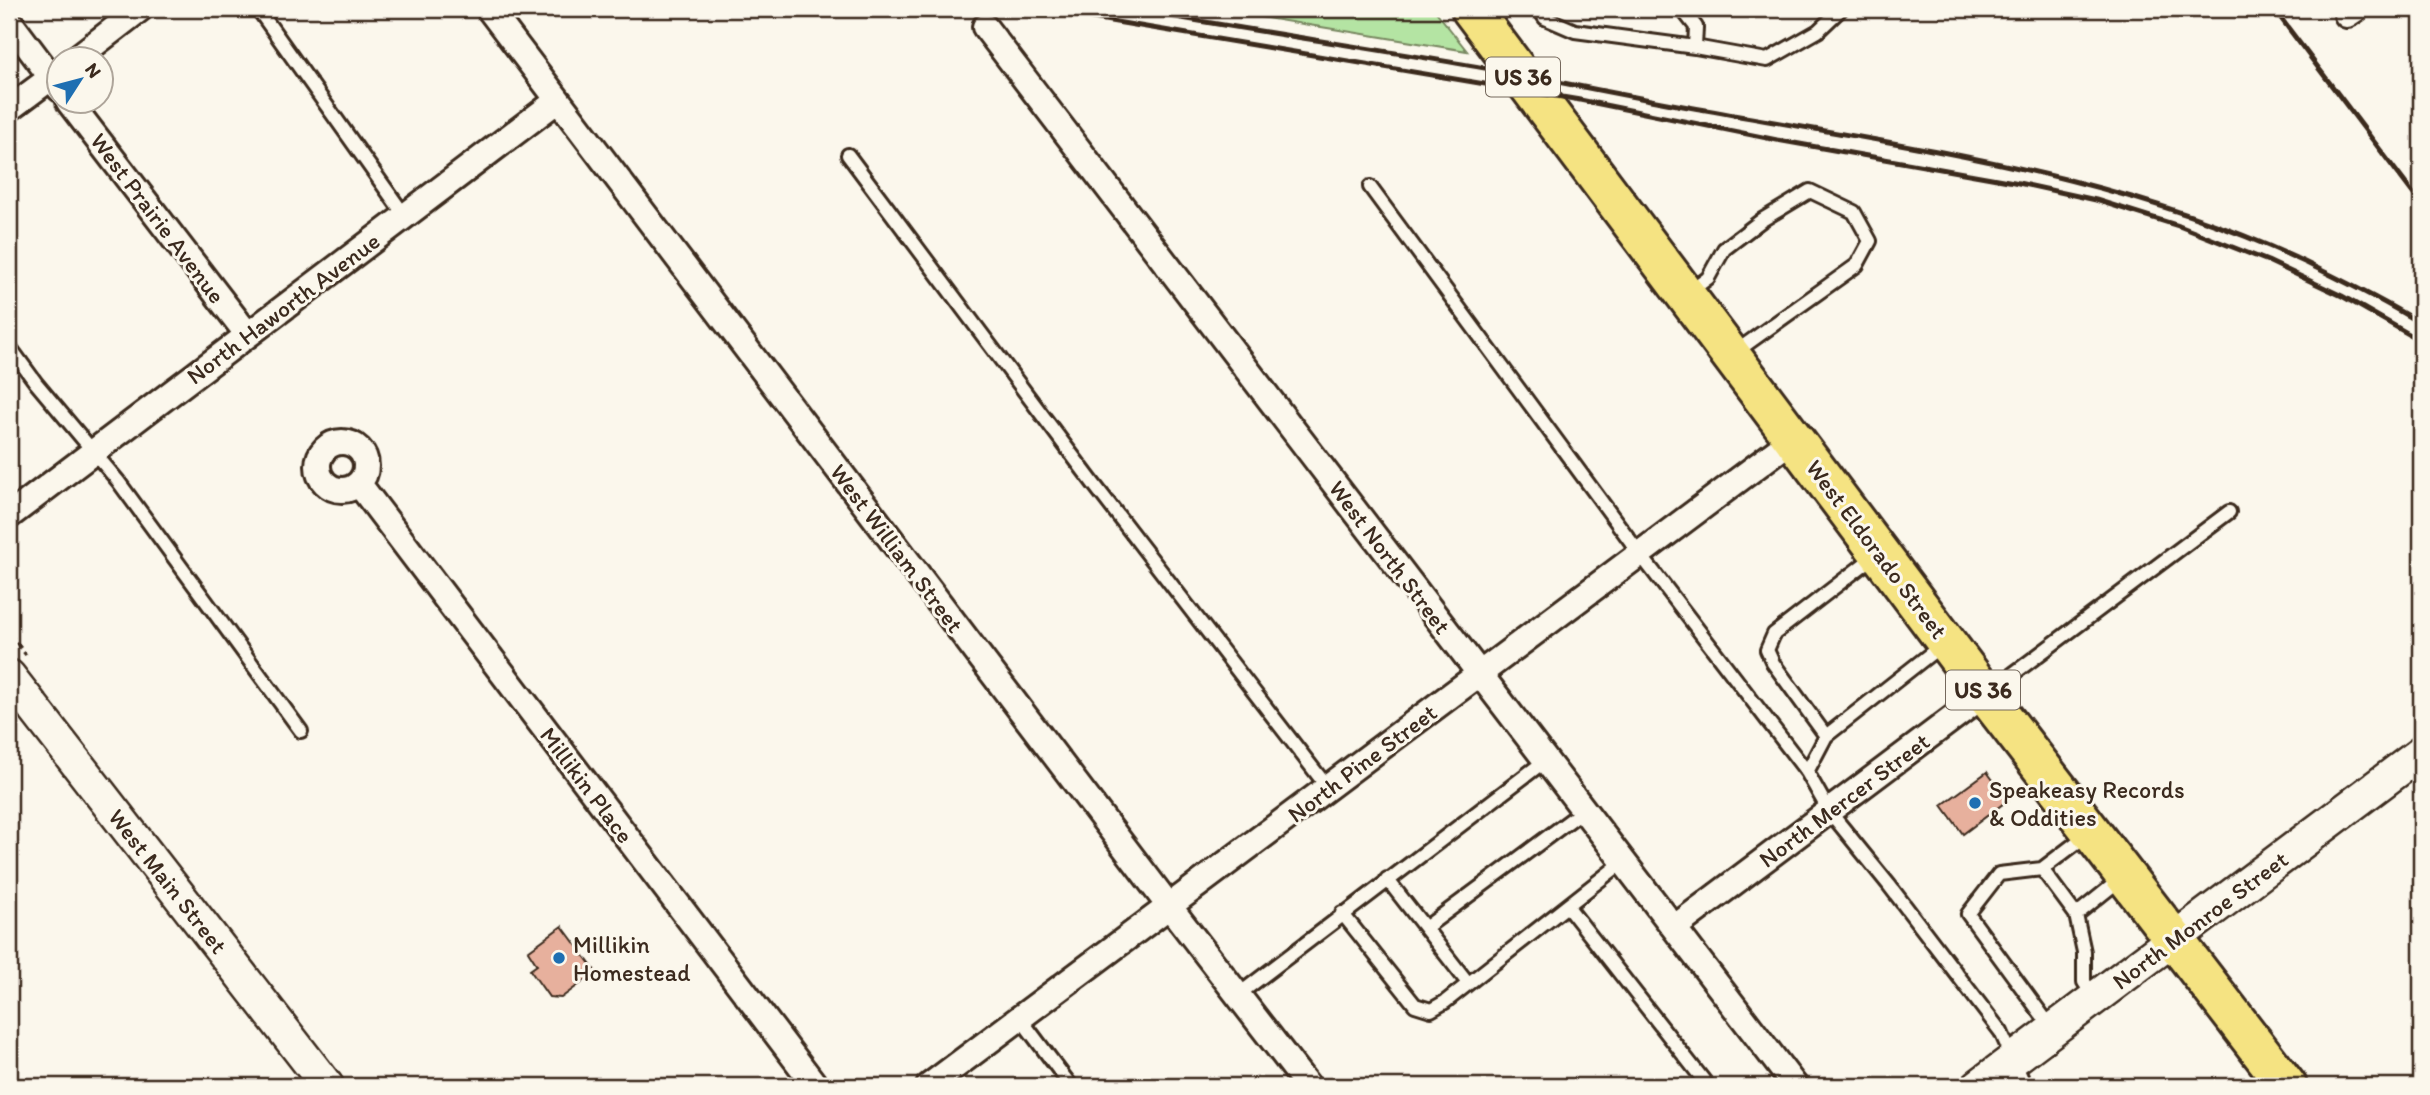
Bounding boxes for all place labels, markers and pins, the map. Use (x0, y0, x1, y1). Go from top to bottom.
place label: Speakeasy Records & Oddities (1989, 775, 2185, 832)
marker: Speakeasy Records & Oddities (1967, 795, 1983, 811)
place label: Millikin Homestead (573, 930, 691, 987)
marker: Millikin Homestead (551, 950, 567, 966)

